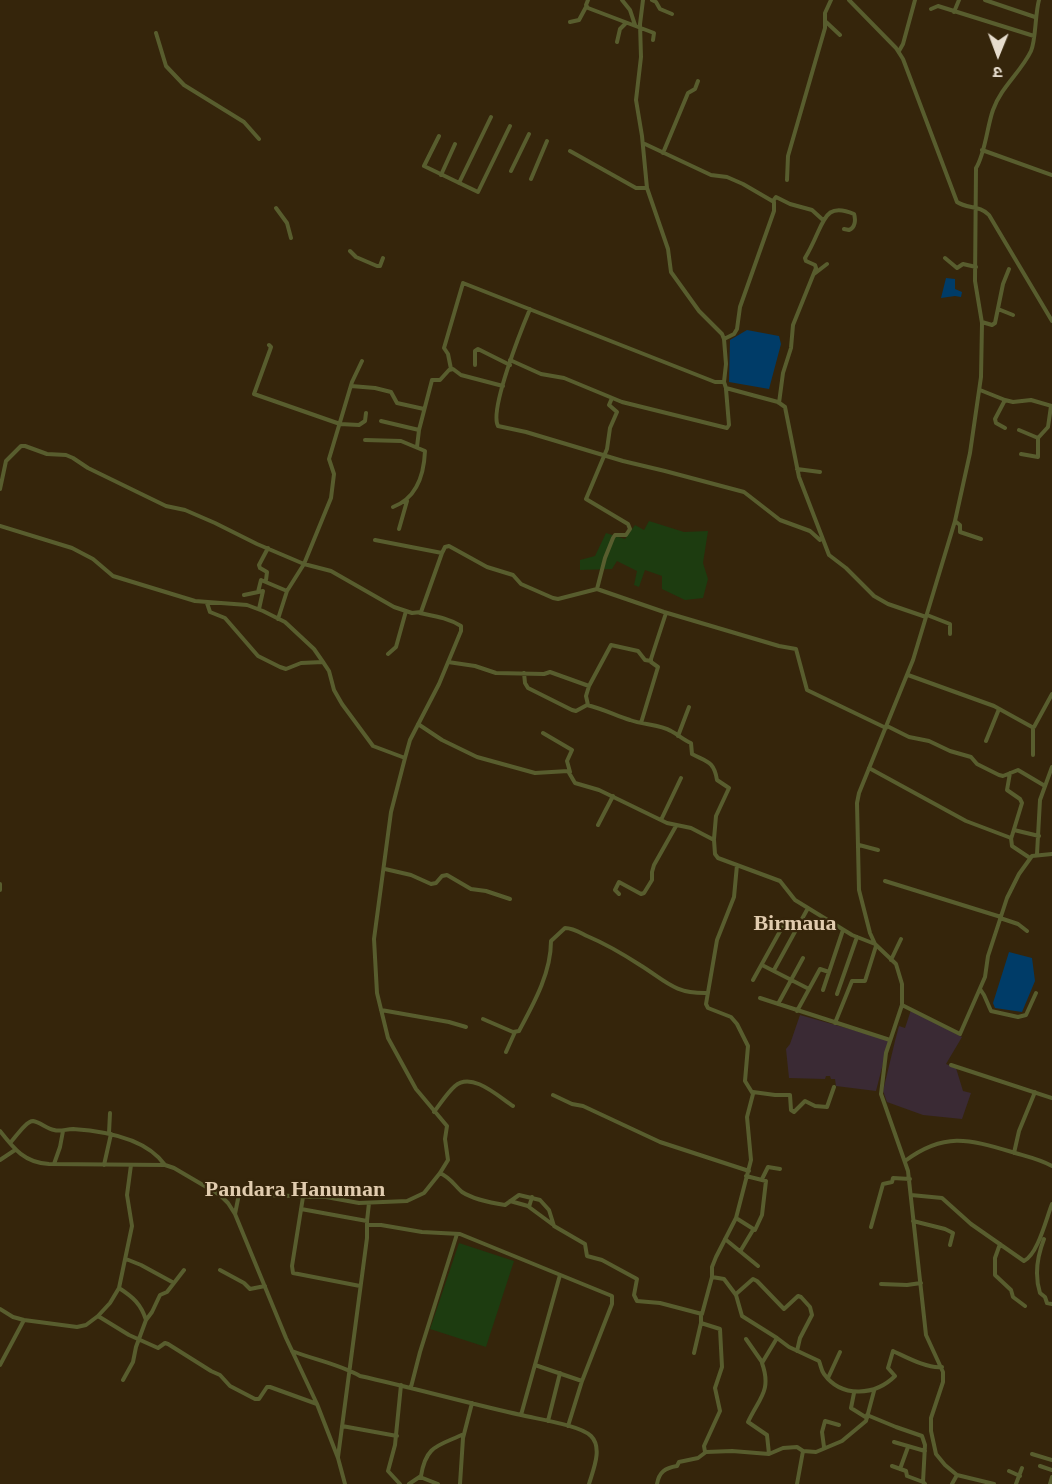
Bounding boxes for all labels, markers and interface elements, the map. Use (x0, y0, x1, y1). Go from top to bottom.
north arrow (968, 24, 1028, 84)
text: उ (993, 64, 1003, 81)
district label: Birmaua (753, 911, 837, 937)
district label: Pandara Hanuman (205, 1177, 385, 1203)

